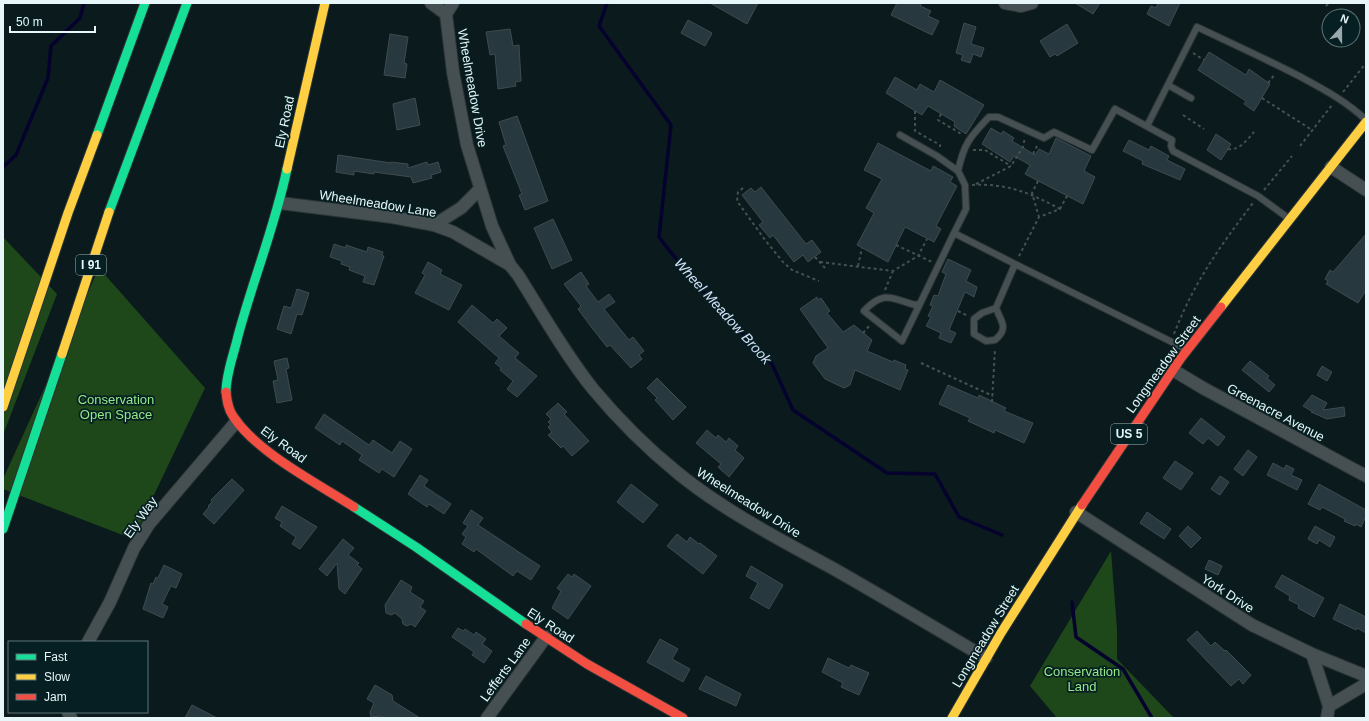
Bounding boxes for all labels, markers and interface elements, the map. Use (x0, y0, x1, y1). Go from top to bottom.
scale bar (10, 8, 95, 34)
north arrow (1321, 8, 1361, 48)
text: N (1339, 12, 1350, 26)
text: 50 m (16, 15, 43, 29)
street label: Wheelmeadow Drive (455, 28, 490, 148)
street label: Ely Road (272, 95, 297, 149)
street label: Wheelmeadow Lane (318, 187, 438, 220)
road number: I 91 (76, 255, 106, 275)
water label: Wheel Meadow Brook (671, 255, 775, 368)
street label: Longmeadow Street (1123, 313, 1204, 416)
street label: Greenacre Avenue (1224, 380, 1327, 444)
park label: Conservation Open Space (78, 392, 154, 422)
street label: Ely Road (258, 423, 309, 466)
road number: US 5 (1111, 424, 1147, 444)
street label: Wheelmeadow Drive (694, 464, 804, 541)
street label: Ely Way (120, 493, 161, 541)
street label: York Drive (1199, 571, 1257, 616)
street label: Longmeadow Street (949, 582, 1022, 690)
street label: Ely Road (525, 605, 577, 646)
street label: Lefferts Lane (477, 634, 534, 704)
legend (8, 641, 148, 713)
text: Fast (44, 650, 68, 664)
park label: Conservation Land (1044, 664, 1120, 694)
text: Slow (44, 670, 70, 684)
text: Jam (44, 690, 67, 704)

